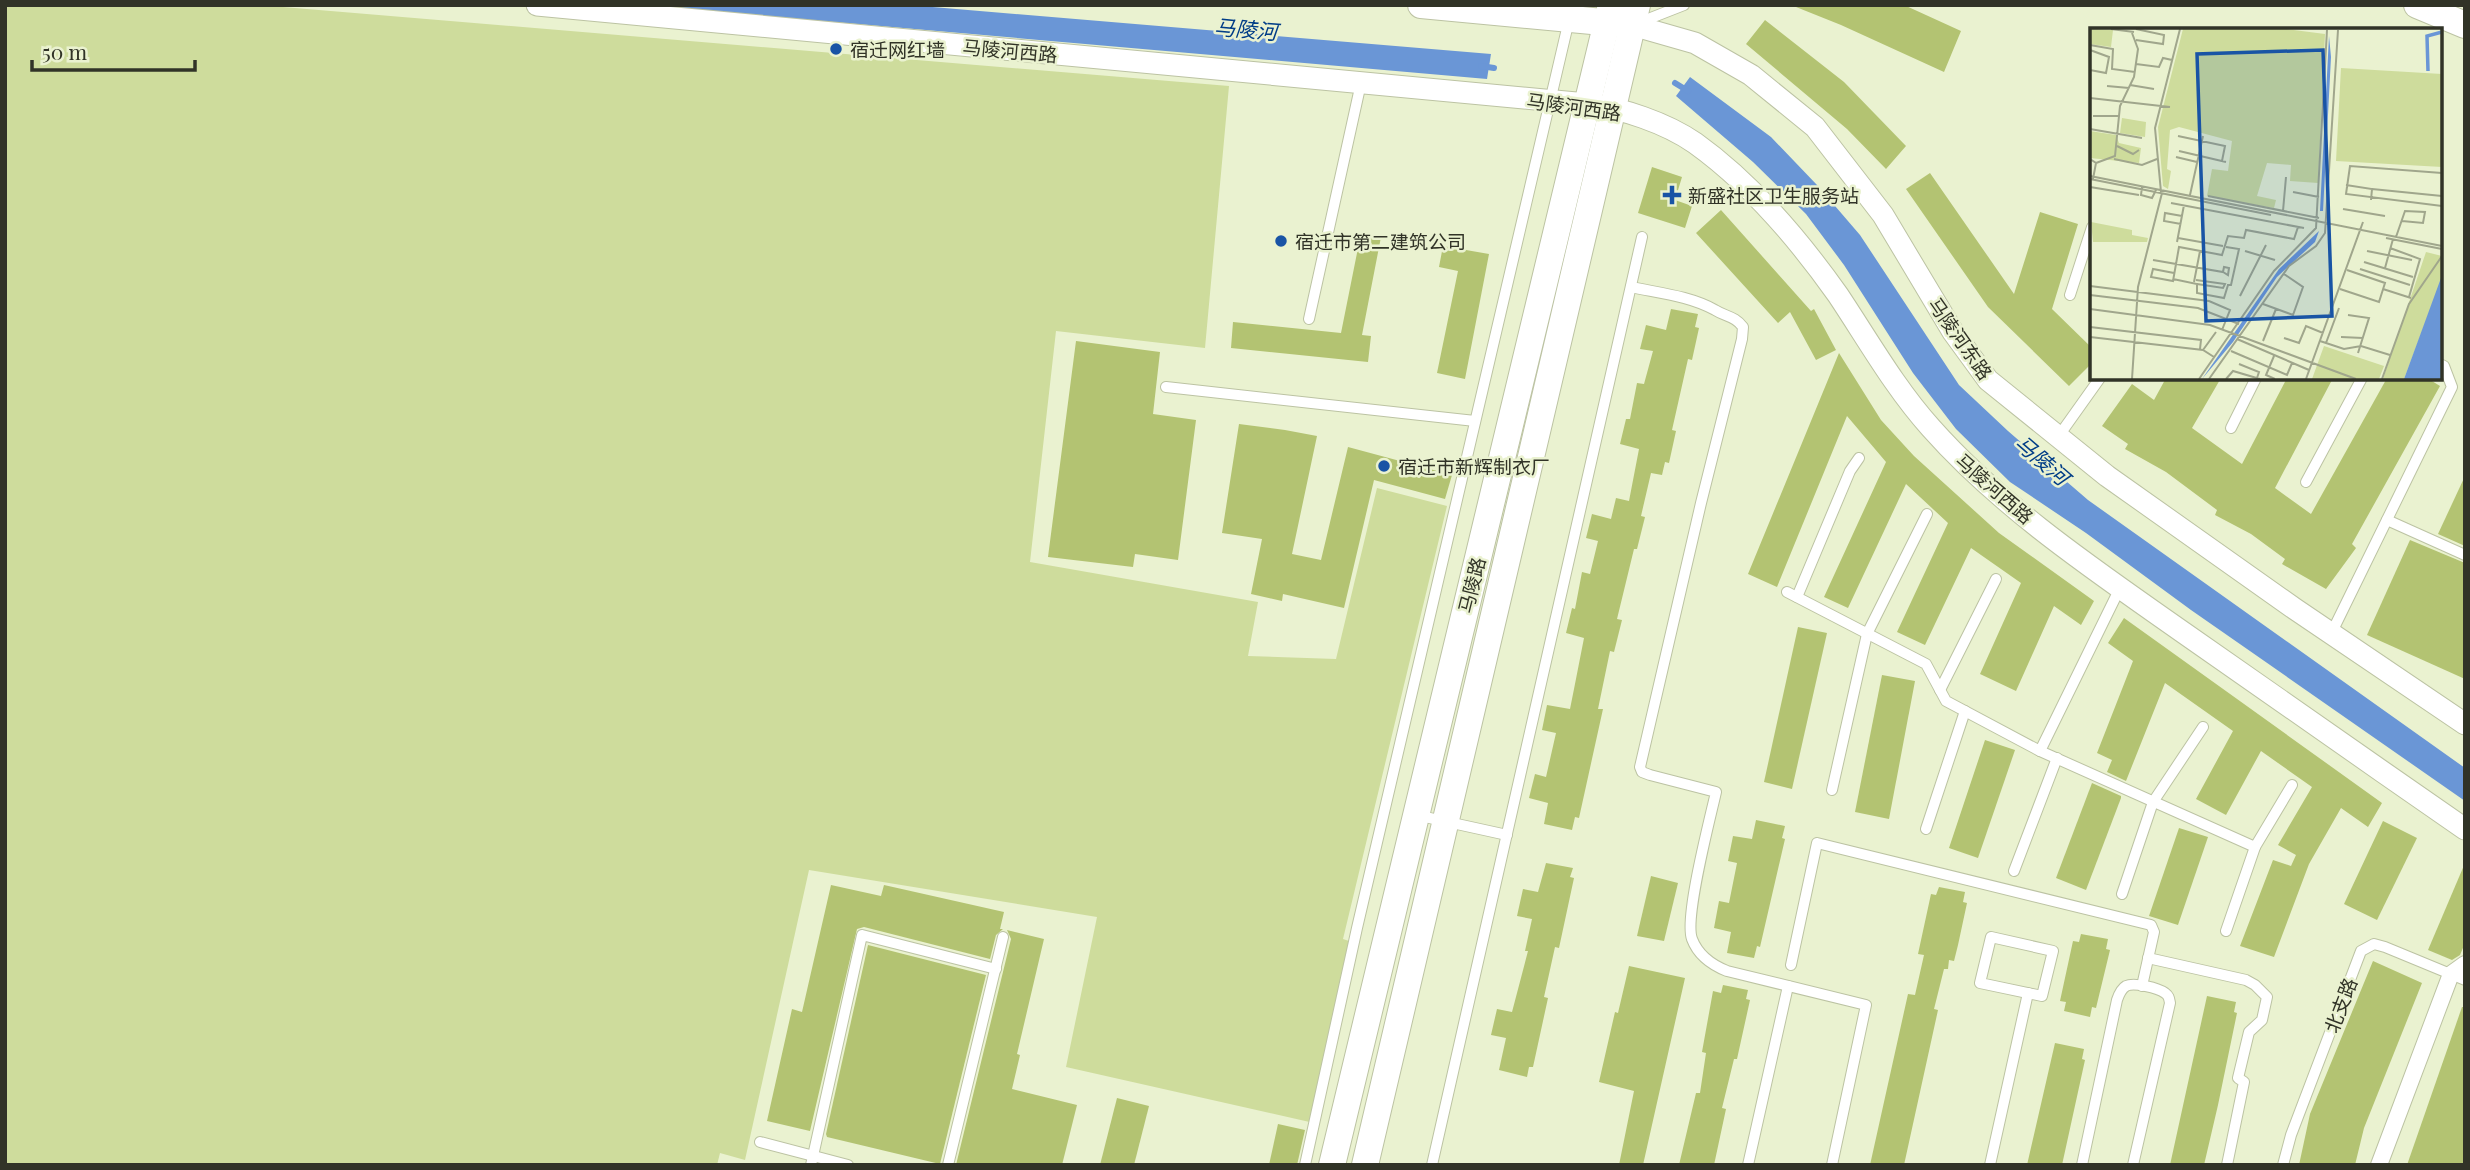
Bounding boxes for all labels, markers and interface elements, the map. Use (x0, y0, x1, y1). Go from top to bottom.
water label: 马陵河 (1213, 11, 1283, 45)
scale bar (32, 28, 194, 72)
inset map (2090, 28, 2442, 380)
street label: 马陵河西路 (962, 33, 1058, 67)
place label: 宿迁网红墙 (850, 36, 945, 62)
text: 50 m (42, 37, 88, 65)
marker: 宿迁网红墙 (828, 41, 844, 57)
street label: 马陵河西路 (1525, 87, 1623, 125)
place label: 新盛社区卫生服务站 (1688, 182, 1859, 208)
marker: 新盛社区卫生服务站 (1662, 185, 1682, 205)
place label: 宿迁市第二建筑公司 (1295, 228, 1466, 254)
marker: 宿迁市第二建筑公司 (1273, 233, 1289, 249)
street label: 马陵河东路 (1923, 292, 1999, 384)
water label: 马陵河 (2010, 428, 2079, 493)
street label: 马陵河西路 (1951, 447, 2039, 529)
place label: 宿迁市新辉制衣厂 (1398, 453, 1550, 479)
marker: 宿迁市新辉制衣厂 (1376, 458, 1392, 474)
street label: 马陵路 (1451, 554, 1491, 616)
street label: 北支路 (2318, 974, 2362, 1036)

